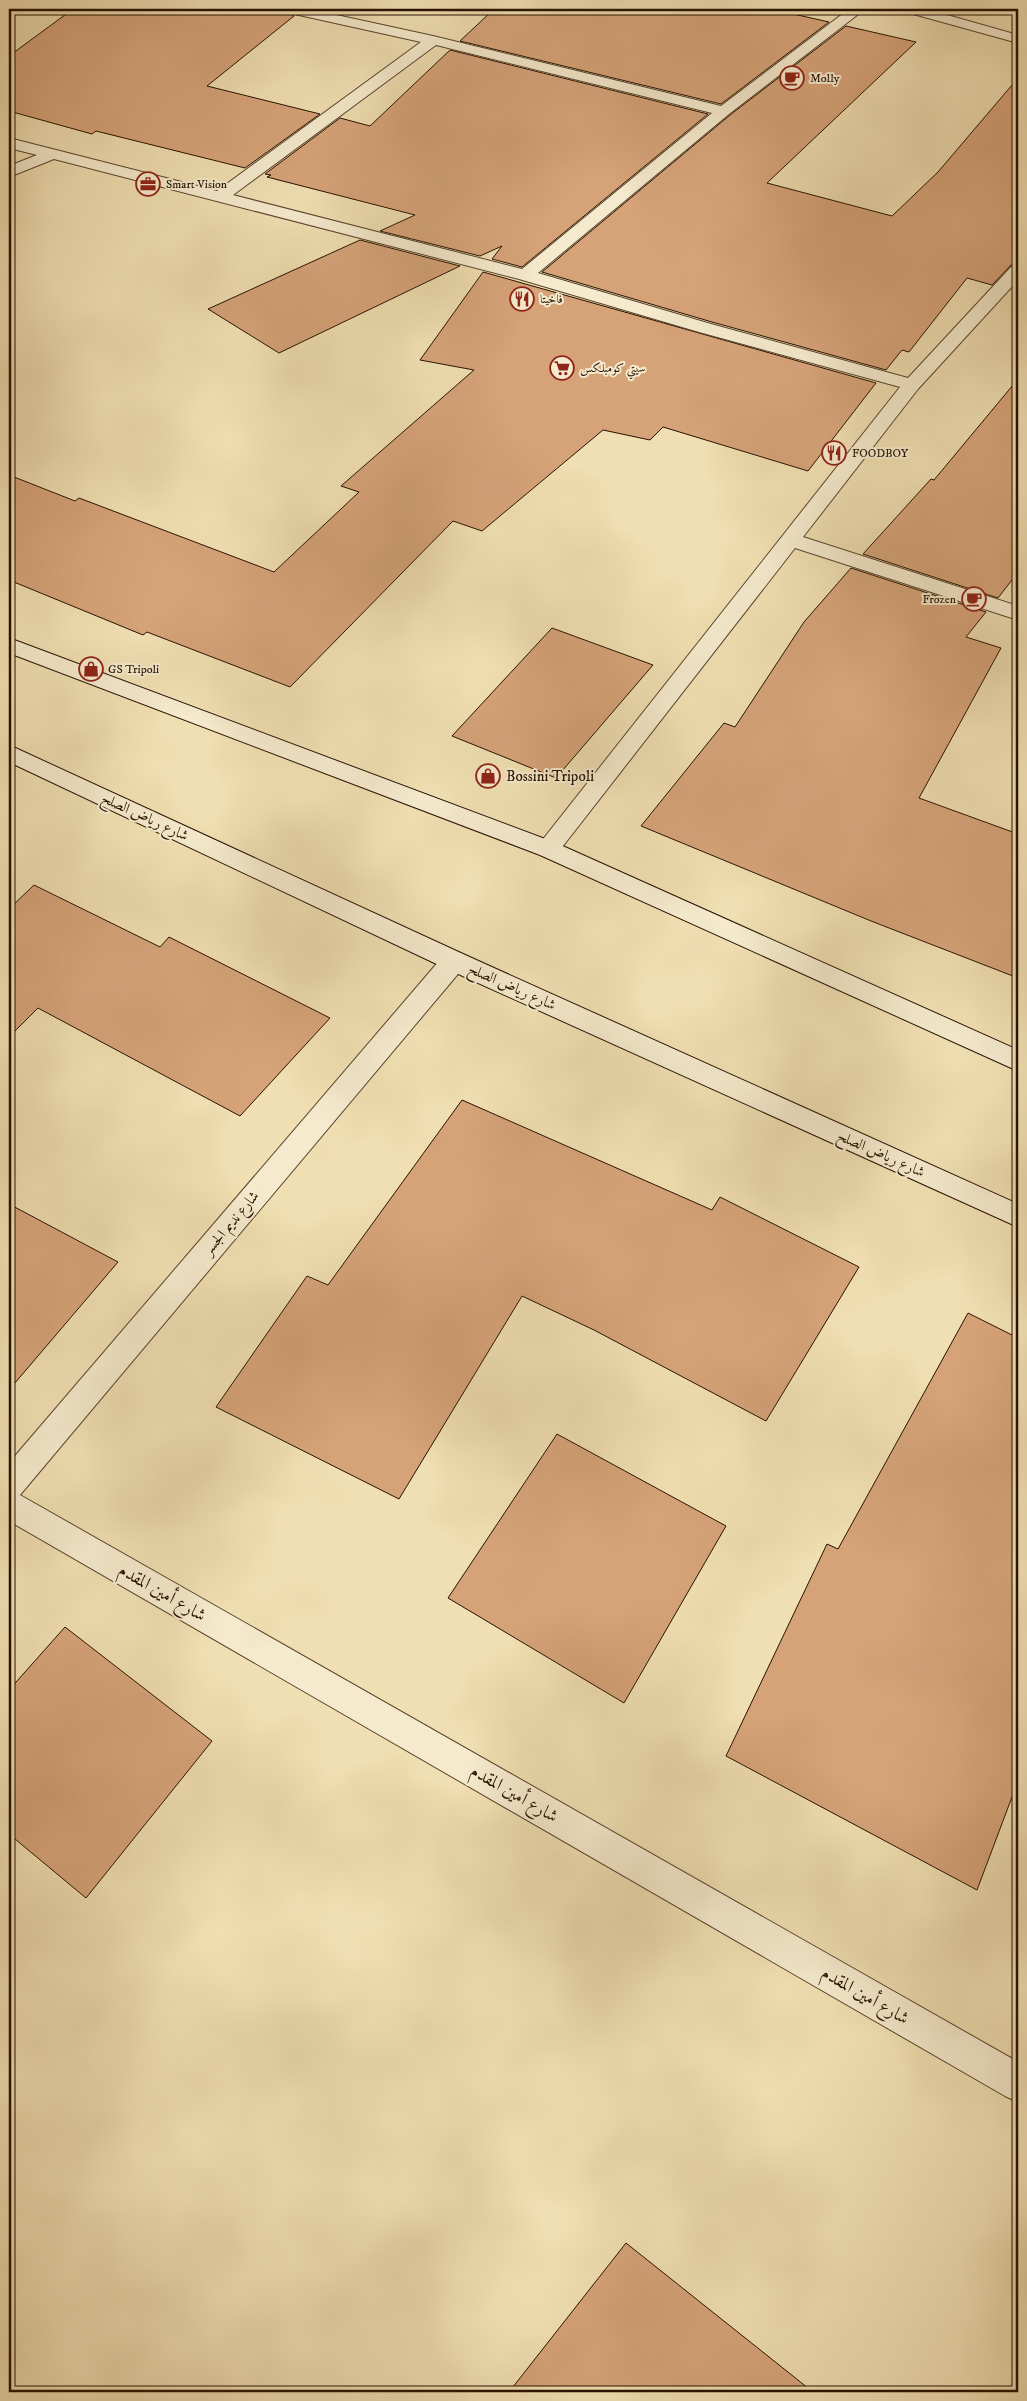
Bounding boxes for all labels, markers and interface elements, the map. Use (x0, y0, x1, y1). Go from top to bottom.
cafe icon: Molly (779, 65, 805, 91)
place label: Molly (810, 71, 840, 86)
office icon: Smart Vision (135, 171, 161, 197)
place label: Smart Vision (166, 177, 228, 192)
restaurant icon: فاخيتا (509, 286, 535, 312)
place label: فاخيتا (540, 292, 563, 307)
supermarket icon: سيتي كومبلكس (549, 355, 575, 381)
place label: سيتي كومبلكس (580, 361, 645, 380)
restaurant icon: FOODBOY (821, 440, 847, 466)
place label: FOODBOY (852, 446, 909, 461)
cafe icon: Frozen (961, 586, 987, 612)
place label: Frozen (922, 592, 957, 607)
shop icon: GS Tripoli (78, 656, 104, 682)
place label: GS Tripoli (108, 662, 159, 677)
shop icon: Bossini Tripoli (475, 763, 501, 789)
place label: Bossini Tripoli (506, 767, 594, 786)
street label: شارع رياض الصلح (97, 789, 192, 849)
street label: شارع رياض الصلح (464, 959, 559, 1018)
street label: شارع رياض الصلح (833, 1126, 928, 1185)
street label: شارع نديم الجسر (197, 1187, 266, 1262)
street label: شارع أمين المقدم (112, 1556, 211, 1630)
street label: شارع أمين المقدم (464, 1757, 563, 1831)
street label: شارع أمين المقدم (815, 1959, 914, 2033)

